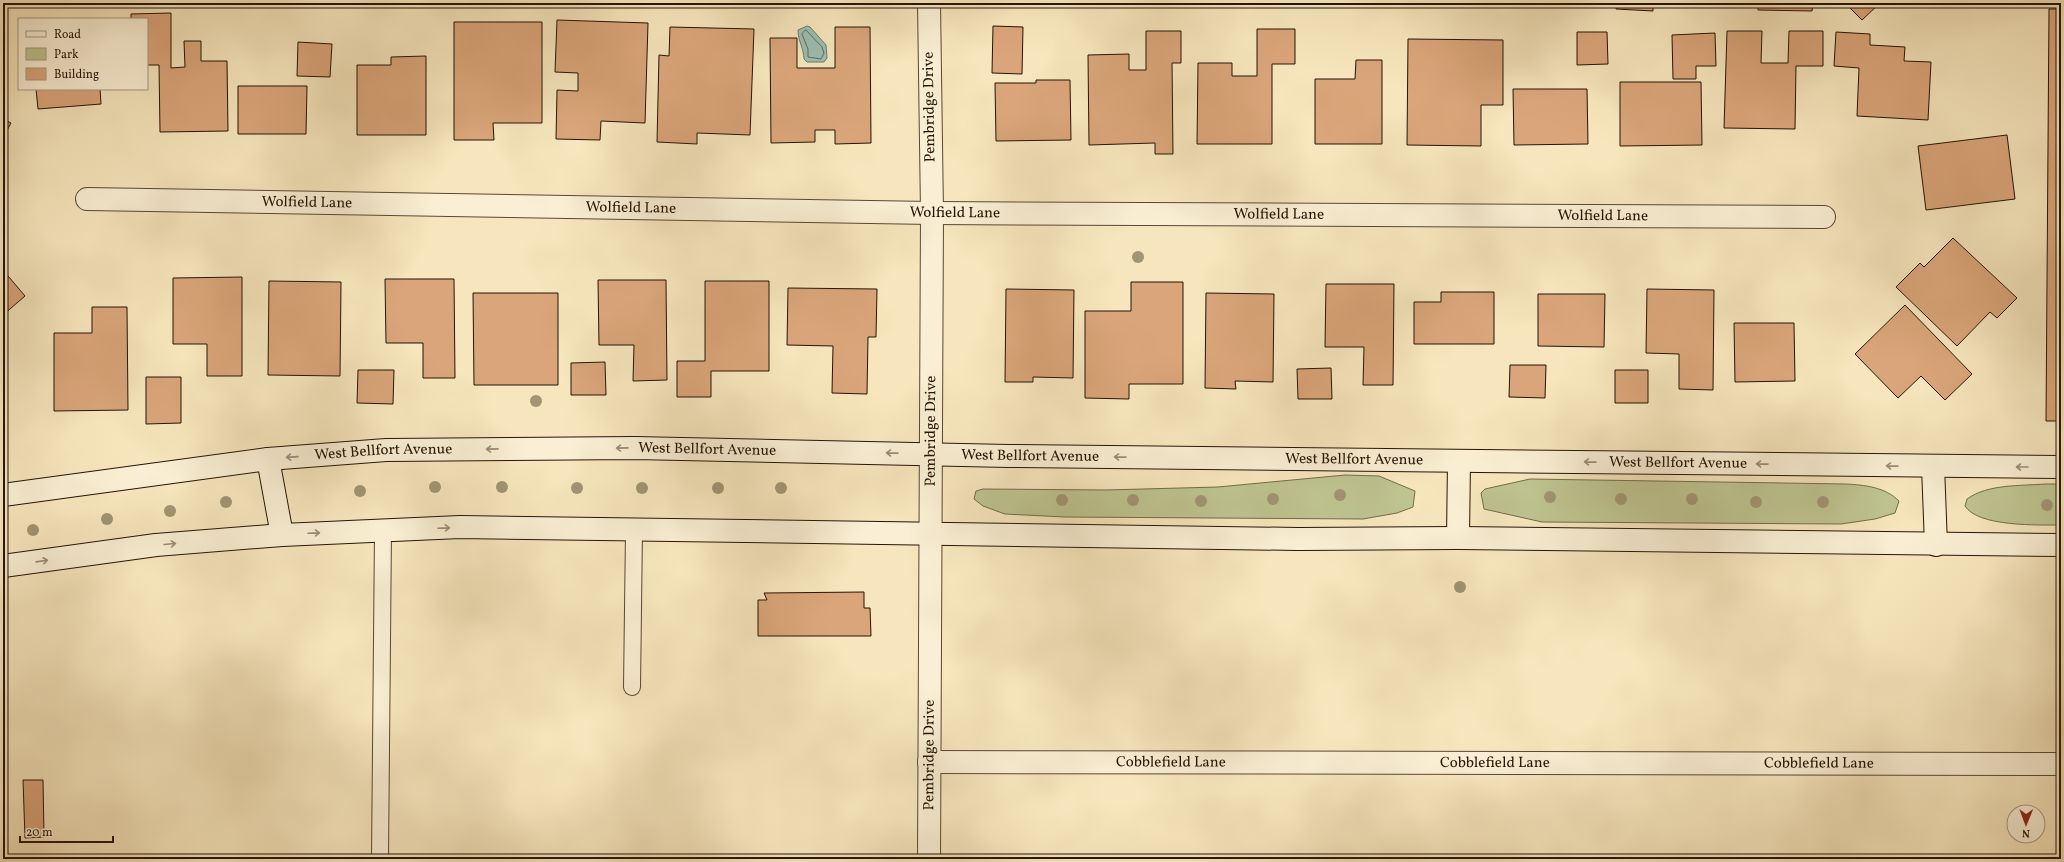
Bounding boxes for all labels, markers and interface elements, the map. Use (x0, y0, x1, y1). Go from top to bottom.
legend (18, 18, 148, 90)
text: Road (54, 27, 81, 43)
text: Park (54, 47, 79, 63)
street label: Pembridge Drive (919, 51, 941, 163)
text: Building (54, 67, 99, 83)
street label: Wolfield Lane (261, 191, 352, 214)
street label: Wolfield Lane (585, 197, 676, 219)
street label: Wolfield Lane (909, 202, 1000, 224)
street label: Wolfield Lane (1233, 204, 1324, 225)
street label: Wolfield Lane (1557, 205, 1648, 227)
street label: Pembridge Drive (920, 376, 942, 486)
street label: West Bellfort Avenue (638, 438, 776, 462)
street label: West Bellfort Avenue (314, 439, 452, 466)
one-way arrow (616, 444, 629, 452)
street label: West Bellfort Avenue (961, 444, 1099, 467)
one-way arrow (486, 445, 499, 453)
street label: West Bellfort Avenue (1285, 448, 1423, 471)
one-way arrow (886, 449, 899, 457)
street label: West Bellfort Avenue (1609, 452, 1747, 474)
one-way arrow (286, 454, 299, 461)
one-way arrow (1114, 454, 1127, 461)
one-way arrow (1584, 459, 1597, 466)
one-way arrow (1756, 460, 1769, 468)
one-way arrow (1886, 462, 1899, 470)
one-way arrow (2016, 463, 2029, 471)
one-way arrow (437, 524, 450, 531)
one-way arrow (307, 530, 320, 537)
one-way arrow (163, 540, 176, 547)
one-way arrow (35, 557, 48, 565)
street label: Pembridge Drive (919, 700, 940, 810)
street label: Cobblefield Lane (1116, 752, 1226, 773)
street label: Cobblefield Lane (1440, 752, 1550, 774)
street label: Cobblefield Lane (1764, 753, 1874, 774)
north arrow (2006, 804, 2046, 844)
scale bar (20, 818, 113, 844)
text: 20 m (26, 825, 53, 841)
text: N (2022, 825, 2030, 840)

